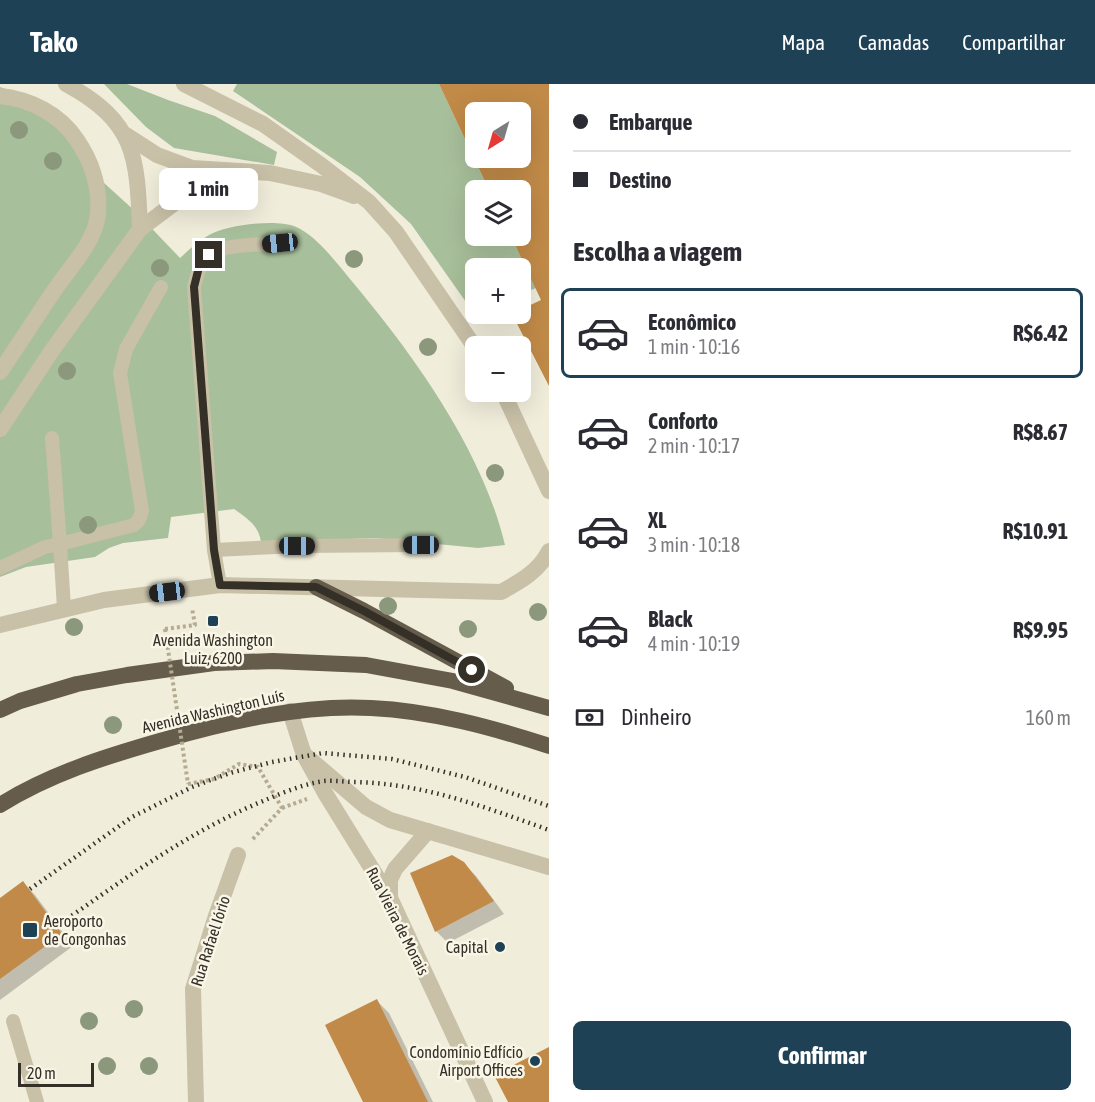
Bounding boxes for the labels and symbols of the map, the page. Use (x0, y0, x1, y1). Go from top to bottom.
north arrow (465, 102, 531, 168)
callout: 1 min (160, 168, 258, 210)
car (261, 232, 299, 254)
route end (195, 241, 222, 268)
car (403, 536, 439, 554)
car (279, 537, 315, 555)
car (148, 581, 186, 603)
marker: Avenida Washington Luiz, 6200 (206, 614, 220, 628)
place label: Avenida Washington Luiz, 6200 (153, 631, 273, 667)
route start (458, 656, 485, 683)
street label: Avenida Washington Luís (140, 686, 287, 737)
street label: Rua Vieira de Morais (363, 864, 433, 978)
street label: Rua Rafael Iório (187, 894, 233, 988)
place label: Aeroporto de Congonhas (44, 912, 127, 949)
marker: Aeroporto de Congonhas (21, 921, 39, 939)
place label: Capital (446, 938, 489, 957)
marker: Capital (493, 940, 507, 954)
place label: Condomínio Edfício Airport Offices (409, 1043, 523, 1080)
marker: Condomínio Edfício Airport Offices (528, 1054, 542, 1068)
scale bar (18, 1060, 94, 1088)

